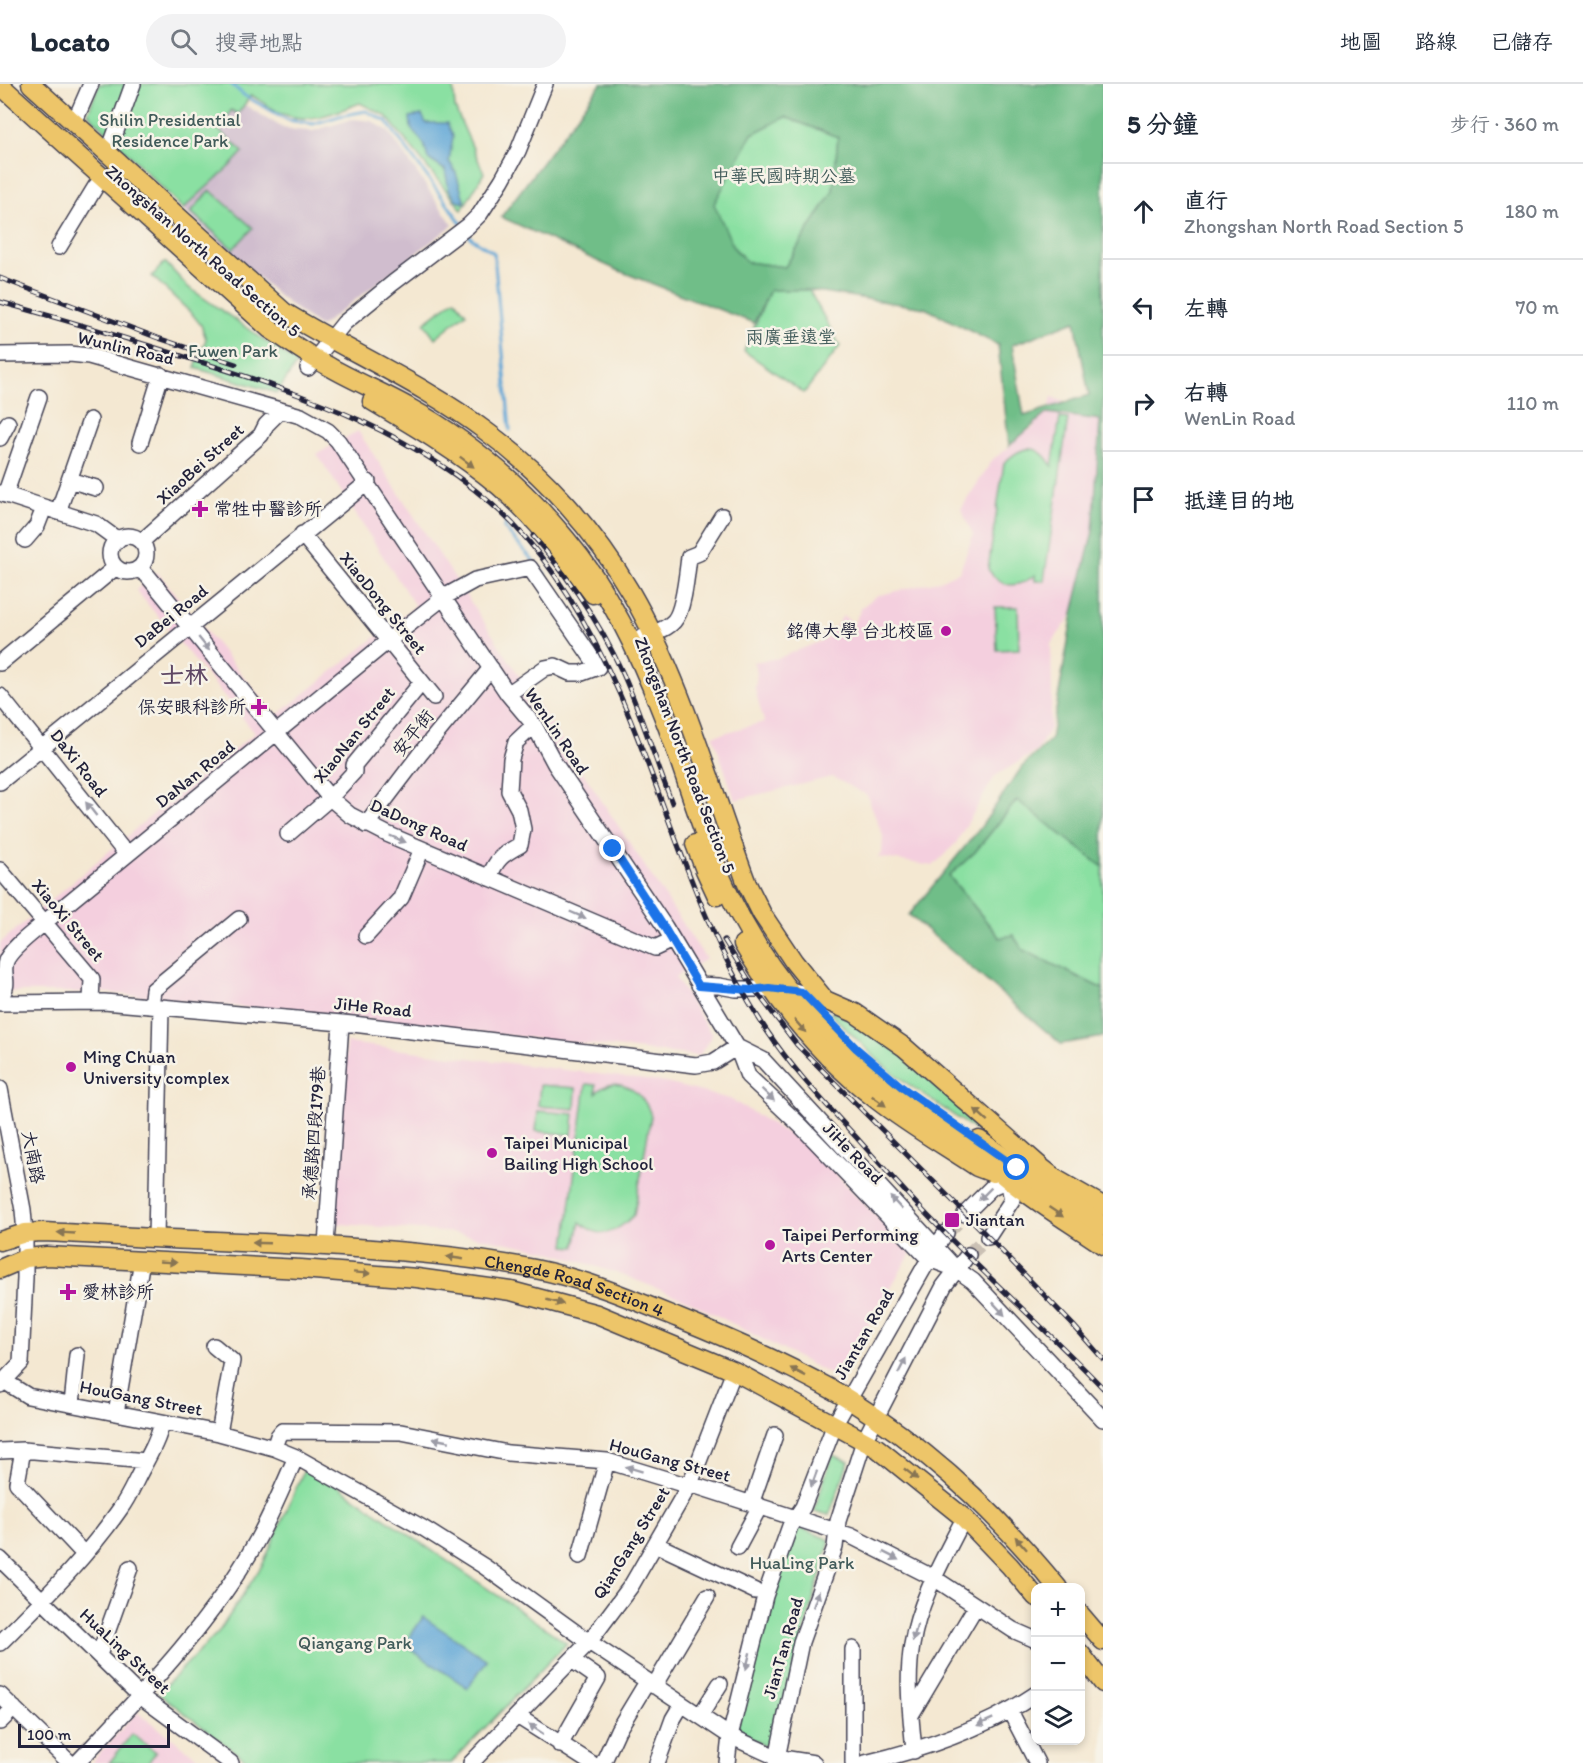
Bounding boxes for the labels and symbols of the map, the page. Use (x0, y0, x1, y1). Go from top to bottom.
park label: Shilin Presidential Residence Park (99, 109, 241, 152)
street label: Zhongshan North Road Section 5 (101, 160, 305, 342)
park label: 中華民國時期公墓 (712, 165, 856, 187)
street label: Wunlin Road (75, 326, 177, 370)
park label: 兩廣垂遠堂 (746, 326, 836, 348)
park label: Fuwen Park (188, 340, 278, 362)
street label: XiaoBei Street (152, 419, 249, 509)
one-way arrow (459, 456, 474, 468)
place label: 常牲中醫診所 (214, 498, 322, 520)
marker: 常牲中醫診所 (191, 500, 209, 518)
street label: XiaoDong Street (335, 547, 431, 659)
street label: DaBei Road (130, 579, 213, 653)
place label: 銘傳大學 台北校區 (786, 620, 934, 642)
marker: 銘傳大學 台北校區 (939, 624, 953, 638)
street label: Zhongshan North Road Section 5 (630, 634, 740, 876)
one-way arrow (198, 637, 210, 652)
district label: 士林 (160, 660, 208, 689)
street label: XiaoNan Street (308, 682, 400, 788)
street label: WenLin Road (520, 683, 594, 779)
place label: 保安眼科診所 (138, 696, 246, 718)
marker: 保安眼科診所 (250, 698, 268, 716)
street label: 安平街 (387, 705, 439, 761)
street label: DaXi Road (46, 725, 112, 802)
street label: DaNan Road (151, 735, 239, 813)
street label: DaDong Road (367, 794, 471, 856)
one-way arrow (84, 801, 97, 817)
one-way arrow (390, 834, 408, 844)
route end (599, 835, 625, 861)
street label: XiaoXi Street (27, 874, 109, 966)
one-way arrow (569, 911, 587, 920)
street label: JiHe Road (333, 992, 413, 1022)
one-way arrow (794, 1019, 807, 1034)
place label: Ming Chuan University complex (83, 1046, 230, 1089)
marker: Ming Chuan University complex (64, 1060, 78, 1074)
street label: 承德路四段179巷 (298, 1065, 330, 1201)
one-way arrow (760, 1088, 775, 1101)
one-way arrow (870, 1095, 886, 1107)
one-way arrow (974, 1109, 989, 1122)
street label: JiHe Road (818, 1117, 888, 1189)
street label: 大南路 (17, 1128, 49, 1186)
place label: Taipei Municipal Bailing High School (504, 1132, 653, 1175)
marker: Taipei Municipal Bailing High School (485, 1146, 499, 1160)
route start (1003, 1154, 1029, 1180)
one-way arrow (978, 1187, 992, 1201)
one-way arrow (890, 1196, 903, 1211)
one-way arrow (1047, 1206, 1063, 1218)
place label: Jiantan (966, 1209, 1025, 1231)
marker: Jiantan (943, 1211, 961, 1229)
place label: Taipei Performing Arts Center (782, 1224, 919, 1267)
one-way arrow (57, 1228, 76, 1238)
one-way arrow (252, 1238, 271, 1247)
marker: Taipei Performing Arts Center (763, 1238, 777, 1252)
street label: Chengde Road Section 4 (483, 1250, 667, 1322)
one-way arrow (446, 1254, 465, 1263)
one-way arrow (158, 1257, 177, 1266)
one-way arrow (353, 1268, 372, 1278)
place label: 愛林診所 (82, 1281, 154, 1303)
marker: 愛林診所 (59, 1283, 77, 1301)
street label: Jiantan Road (829, 1284, 899, 1383)
one-way arrow (546, 1298, 564, 1307)
one-way arrow (992, 1301, 1006, 1316)
one-way arrow (898, 1357, 907, 1374)
one-way arrow (789, 1367, 806, 1376)
street label: HouGang Street (78, 1375, 204, 1421)
street label: HouGang Street (607, 1433, 733, 1487)
one-way arrow (432, 1435, 451, 1444)
one-way arrow (625, 1464, 643, 1473)
one-way arrow (904, 1468, 919, 1480)
one-way arrow (808, 1470, 818, 1488)
street label: QianGang Street (588, 1482, 675, 1603)
one-way arrow (1015, 1536, 1028, 1551)
one-way arrow (882, 1551, 899, 1560)
park label: HuaLing Park (750, 1552, 855, 1574)
one-way arrow (812, 1590, 822, 1608)
street label: JianTan Road (758, 1595, 808, 1701)
street label: HuaLing Street (75, 1603, 175, 1699)
one-way arrow (910, 1624, 919, 1642)
park label: Qiangang Park (298, 1632, 413, 1654)
one-way arrow (743, 1652, 753, 1670)
one-way arrow (976, 1718, 993, 1727)
scale bar (18, 1721, 170, 1748)
one-way arrow (528, 1723, 544, 1734)

